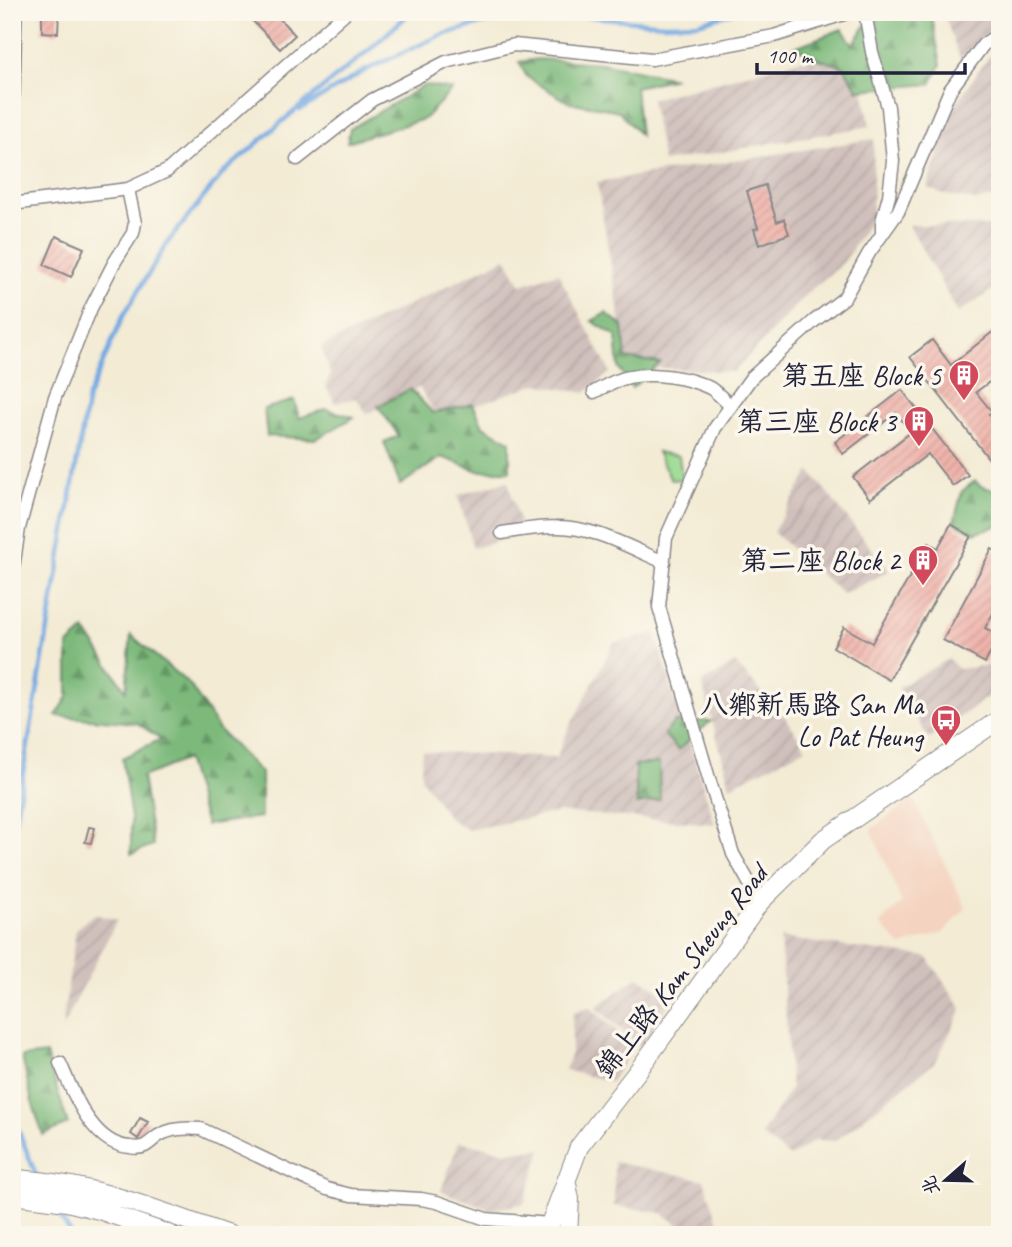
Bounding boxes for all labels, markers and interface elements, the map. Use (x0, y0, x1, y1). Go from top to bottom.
scale bar (757, 32, 965, 76)
text: 100 m (767, 43, 814, 69)
place label: 第五座 Block 5 (781, 358, 942, 393)
building icon: 第五座 Block 5 (947, 358, 981, 402)
place label: 第三座 Block 3 (736, 404, 898, 439)
building icon: 第三座 Block 3 (902, 404, 936, 448)
place label: 第二座 Block 2 (740, 543, 902, 578)
building icon: 第二座 Block 2 (906, 543, 940, 587)
place label: 八鄉新馬路 San Ma Lo Pat Heung (700, 687, 925, 754)
bus stop icon: 八鄉新馬路 San Ma Lo Pat Heung (929, 703, 963, 747)
street label: 錦上路 Kam Sheung Road (587, 855, 777, 1084)
north arrow (911, 1146, 981, 1216)
text: 北 (916, 1172, 945, 1199)

